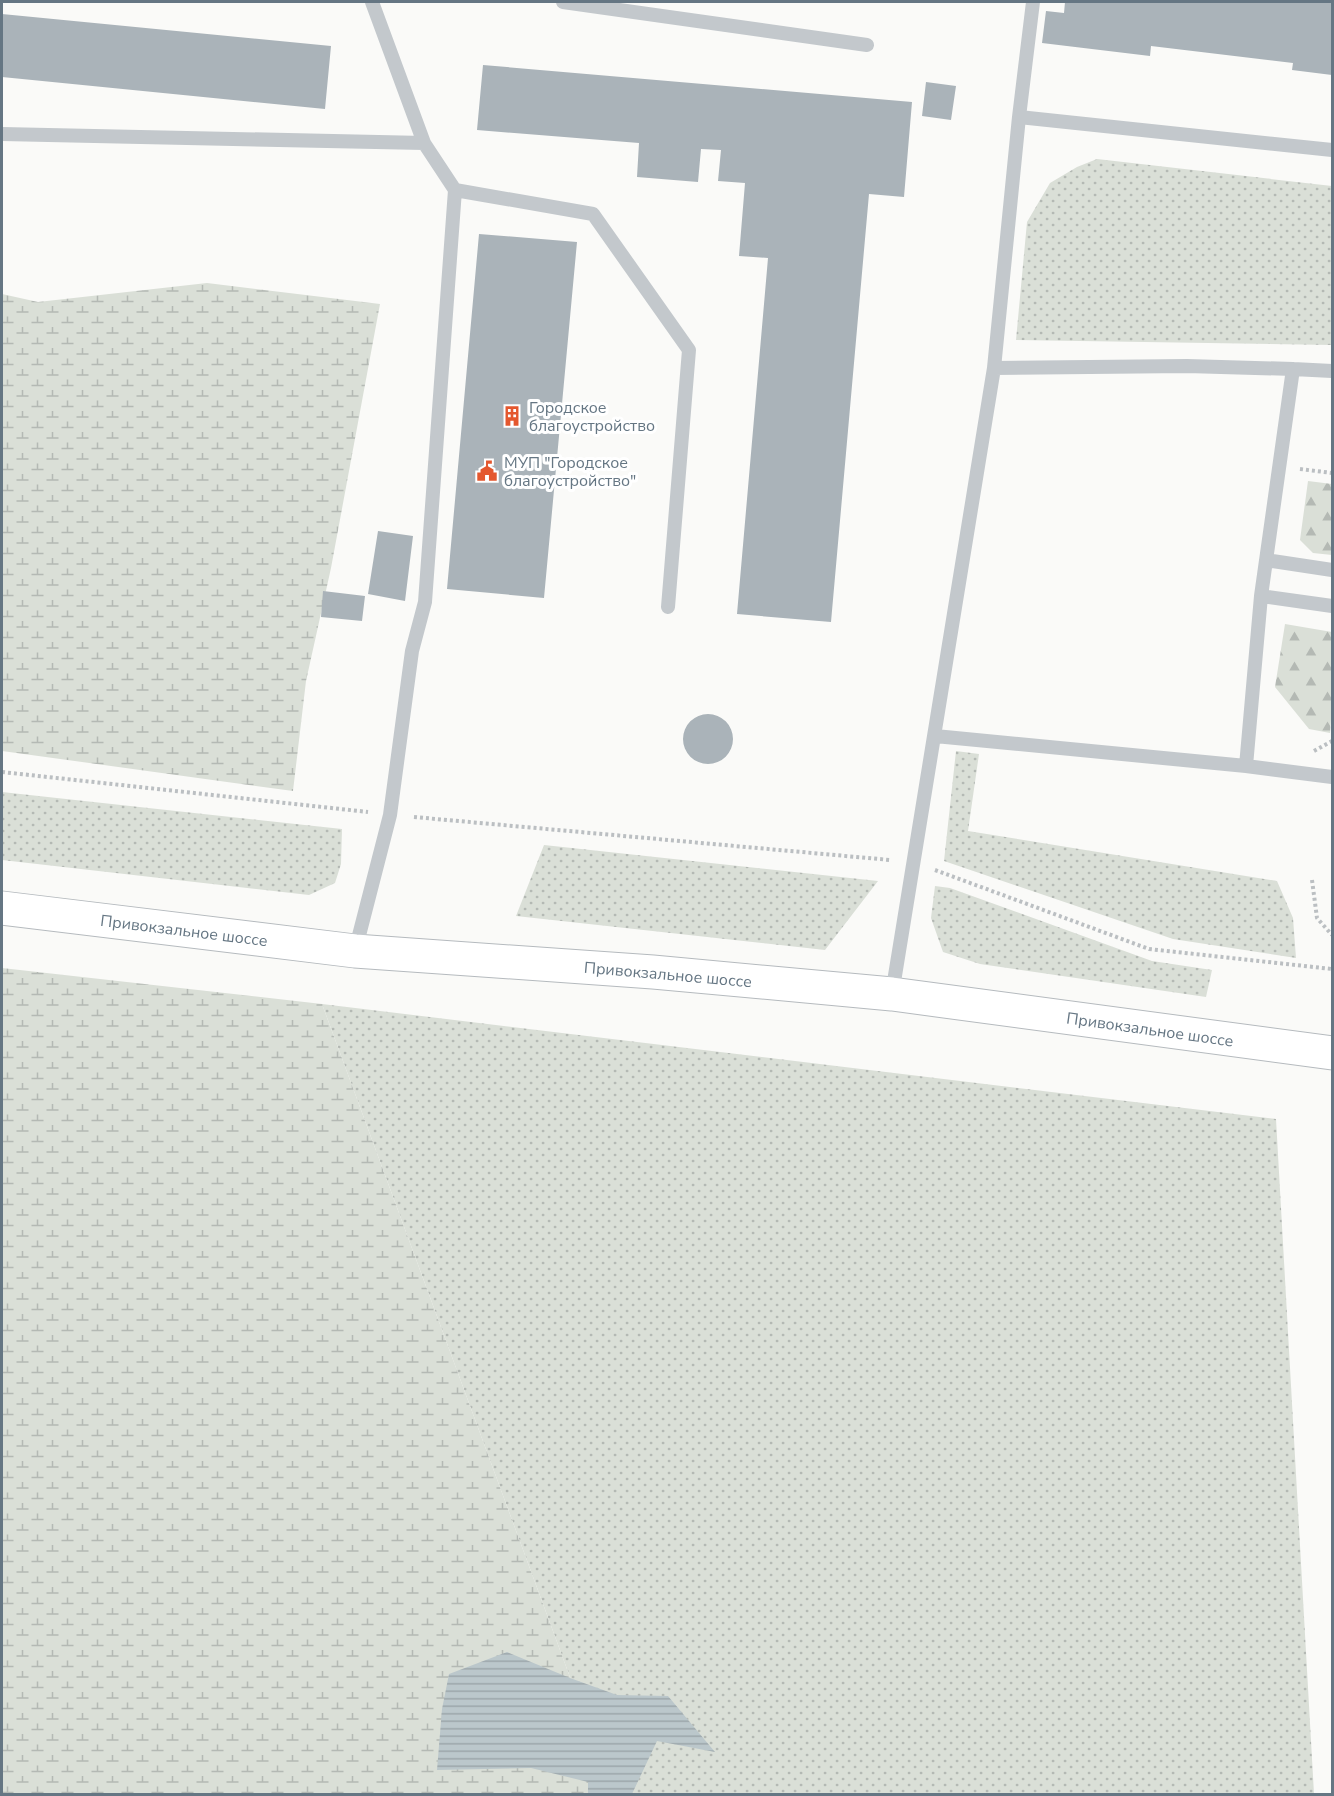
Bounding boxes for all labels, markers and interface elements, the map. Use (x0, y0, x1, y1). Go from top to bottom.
place label: Городское благоустройство (529, 397, 655, 437)
building icon: Городское благоустройство (500, 404, 524, 428)
place label: МУП "Городское благоустройство" (504, 452, 636, 492)
public building icon: МУП "Городское благоустройство" (475, 459, 499, 483)
street label: Привокзальное шоссе (99, 910, 269, 952)
street label: Привокзальное шоссе (583, 957, 753, 993)
street label: Привокзальное шоссе (1065, 1007, 1235, 1053)

